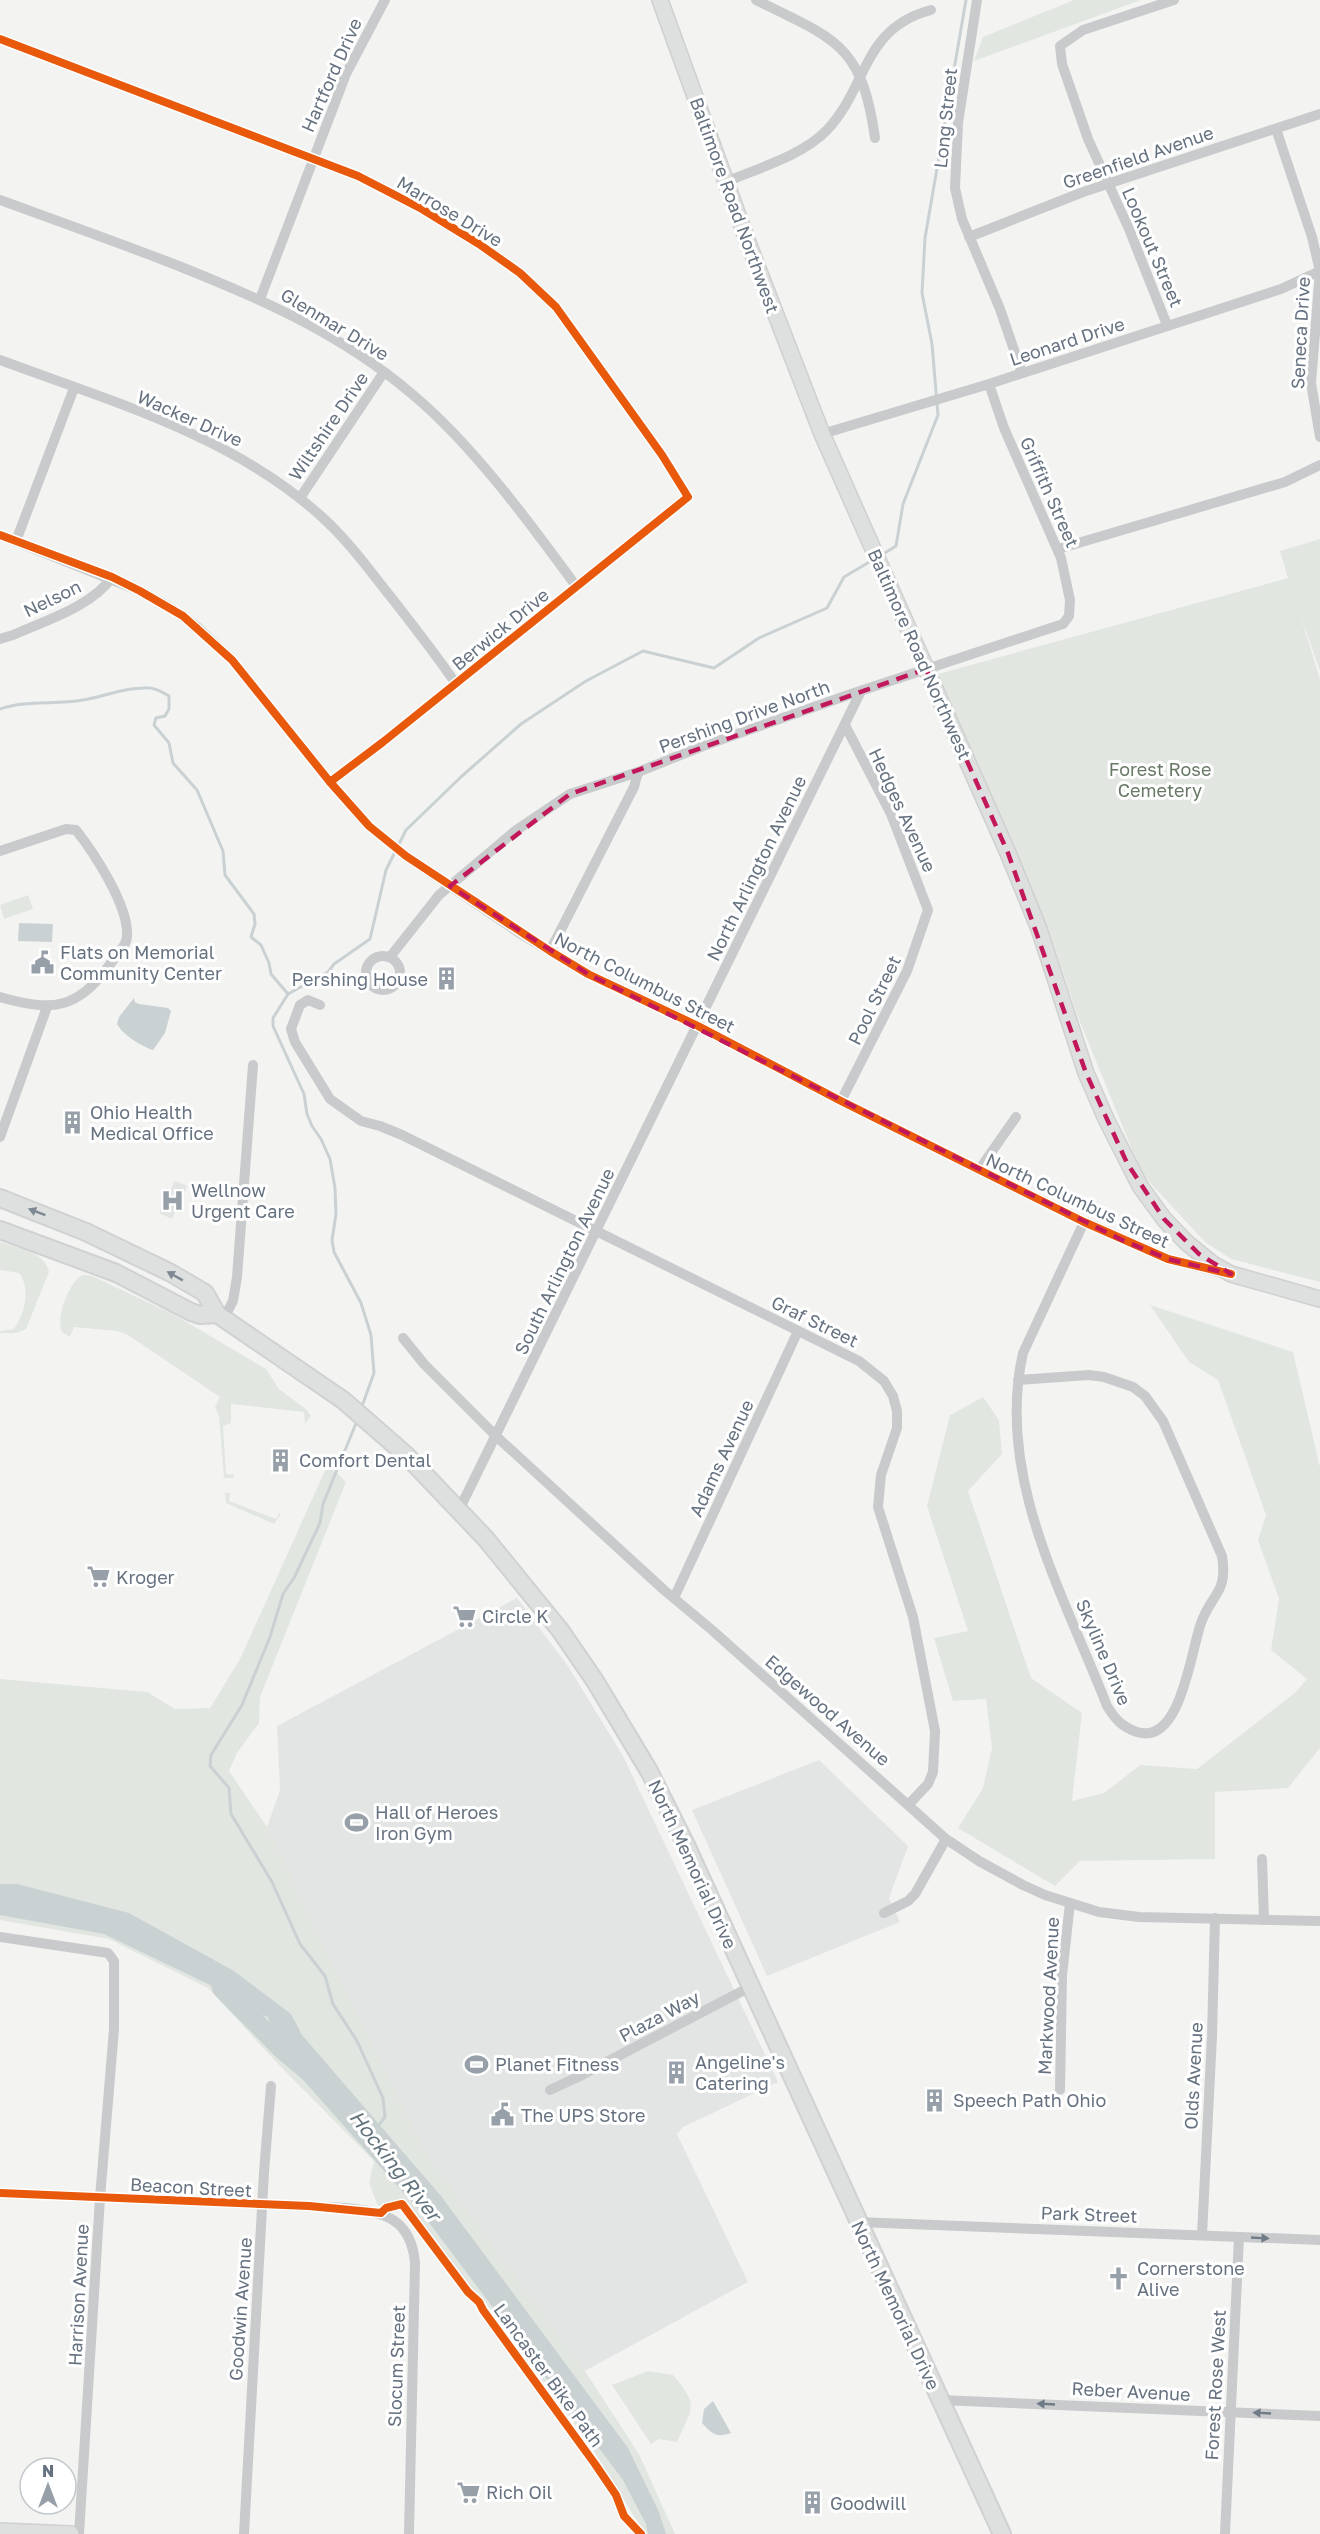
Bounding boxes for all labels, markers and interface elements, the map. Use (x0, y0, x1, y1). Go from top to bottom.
street label: Hartford Drive (296, 15, 366, 135)
street label: Long Street (929, 67, 961, 169)
street label: Baltimore Road Northwest (686, 94, 784, 316)
street label: Greenfield Avenue (1060, 121, 1216, 193)
street label: Marrose Drive (393, 171, 507, 251)
street label: Lookout Street (1118, 184, 1188, 310)
street label: Seneca Drive (1286, 276, 1314, 390)
street label: Glenmar Drive (277, 283, 393, 365)
street label: Leonard Drive (1007, 312, 1127, 370)
street label: Wiltshire Drive (284, 367, 372, 485)
street label: Wacker Drive (134, 385, 246, 451)
street label: Griffith Street (1016, 433, 1084, 551)
street label: Baltimore Road Northwest (864, 545, 976, 763)
street label: Nelson (20, 575, 84, 621)
street label: Berwick Drive (447, 583, 553, 675)
street label: Pershing Drive North (655, 675, 833, 757)
street label: Hedges Avenue (865, 745, 941, 875)
park label: Forest Rose Cemetery (1109, 758, 1211, 801)
street label: North Arlington Avenue (701, 772, 811, 964)
street label: North Columbus Street (551, 927, 739, 1037)
place label: Flats on Memorial Community Center (60, 941, 222, 984)
public building icon: Flats on Memorial Community Center (29, 949, 55, 975)
street label: Pool Street (843, 952, 905, 1048)
building icon: Pershing House (433, 966, 459, 992)
place label: Pershing House (292, 968, 428, 990)
place label: Ohio Health Medical Office (90, 1101, 214, 1144)
building icon: Ohio Health Medical Office (59, 1109, 85, 1135)
street label: North Columbus Street (983, 1148, 1173, 1252)
street label: South Arlington Avenue (509, 1164, 619, 1358)
place label: Wellnow Urgent Care (191, 1179, 295, 1222)
hospital icon: Wellnow Urgent Care (160, 1187, 186, 1213)
one-way arrow (27, 1207, 45, 1217)
one-way arrow (166, 1271, 183, 1281)
street label: Graf Street (768, 1290, 862, 1352)
street label: Adams Avenue (684, 1396, 758, 1520)
building icon: Comfort Dental (268, 1447, 294, 1473)
place label: Comfort Dental (299, 1449, 432, 1471)
supermarket icon: Kroger (85, 1564, 111, 1590)
place label: Kroger (116, 1566, 175, 1588)
street label: Skyline Drive (1072, 1596, 1136, 1708)
supermarket icon: Circle K (451, 1603, 477, 1629)
place label: Circle K (482, 1605, 549, 1627)
street label: Edgewood Avenue (761, 1650, 895, 1770)
street label: North Memorial Drive (644, 1776, 742, 1952)
place label: Hall of Heroes Iron Gym (375, 1801, 498, 1844)
sports icon: Hall of Heroes Iron Gym (344, 1809, 370, 1835)
street label: Markwood Avenue (1033, 1916, 1063, 2076)
street label: Plaza Way (615, 1986, 703, 2046)
street label: Olds Avenue (1179, 2022, 1207, 2130)
sports icon: Planet Fitness (464, 2051, 490, 2077)
place label: Angeline's Catering (695, 2051, 785, 2094)
place label: Planet Fitness (495, 2053, 619, 2075)
building icon: Angeline's Catering (664, 2059, 690, 2085)
building icon: Speech Path Ohio (922, 2087, 948, 2113)
place label: Speech Path Ohio (953, 2089, 1106, 2111)
public building icon: The UPS Store (490, 2102, 516, 2128)
place label: The UPS Store (521, 2104, 646, 2126)
water label: Hocking River (345, 2105, 449, 2228)
street label: Beacon Street (129, 2173, 253, 2201)
street label: Park Street (1040, 2201, 1138, 2227)
street label: North Memorial Drive (847, 2217, 945, 2393)
street label: Harrison Avenue (63, 2223, 93, 2367)
one-way arrow (1251, 2233, 1270, 2242)
street label: Goodwin Avenue (224, 2236, 256, 2382)
place label: Cornerstone Alive (1137, 2257, 1245, 2300)
church icon: Cornerstone Alive (1106, 2265, 1132, 2291)
street label: Lancaster Bike Path (490, 2299, 608, 2451)
street label: Slocum Street (383, 2304, 409, 2428)
street label: Forest Rose West (1200, 2309, 1230, 2461)
street label: Reber Avenue (1071, 2377, 1191, 2405)
one-way arrow (1036, 2399, 1055, 2408)
one-way arrow (1252, 2409, 1271, 2418)
north arrow (18, 2456, 78, 2516)
text: N (42, 2461, 54, 2481)
supermarket icon: Rich Oil (455, 2479, 481, 2505)
place label: Rich Oil (486, 2481, 553, 2503)
building icon: Goodwill (799, 2490, 825, 2516)
place label: Goodwill (830, 2492, 907, 2514)

